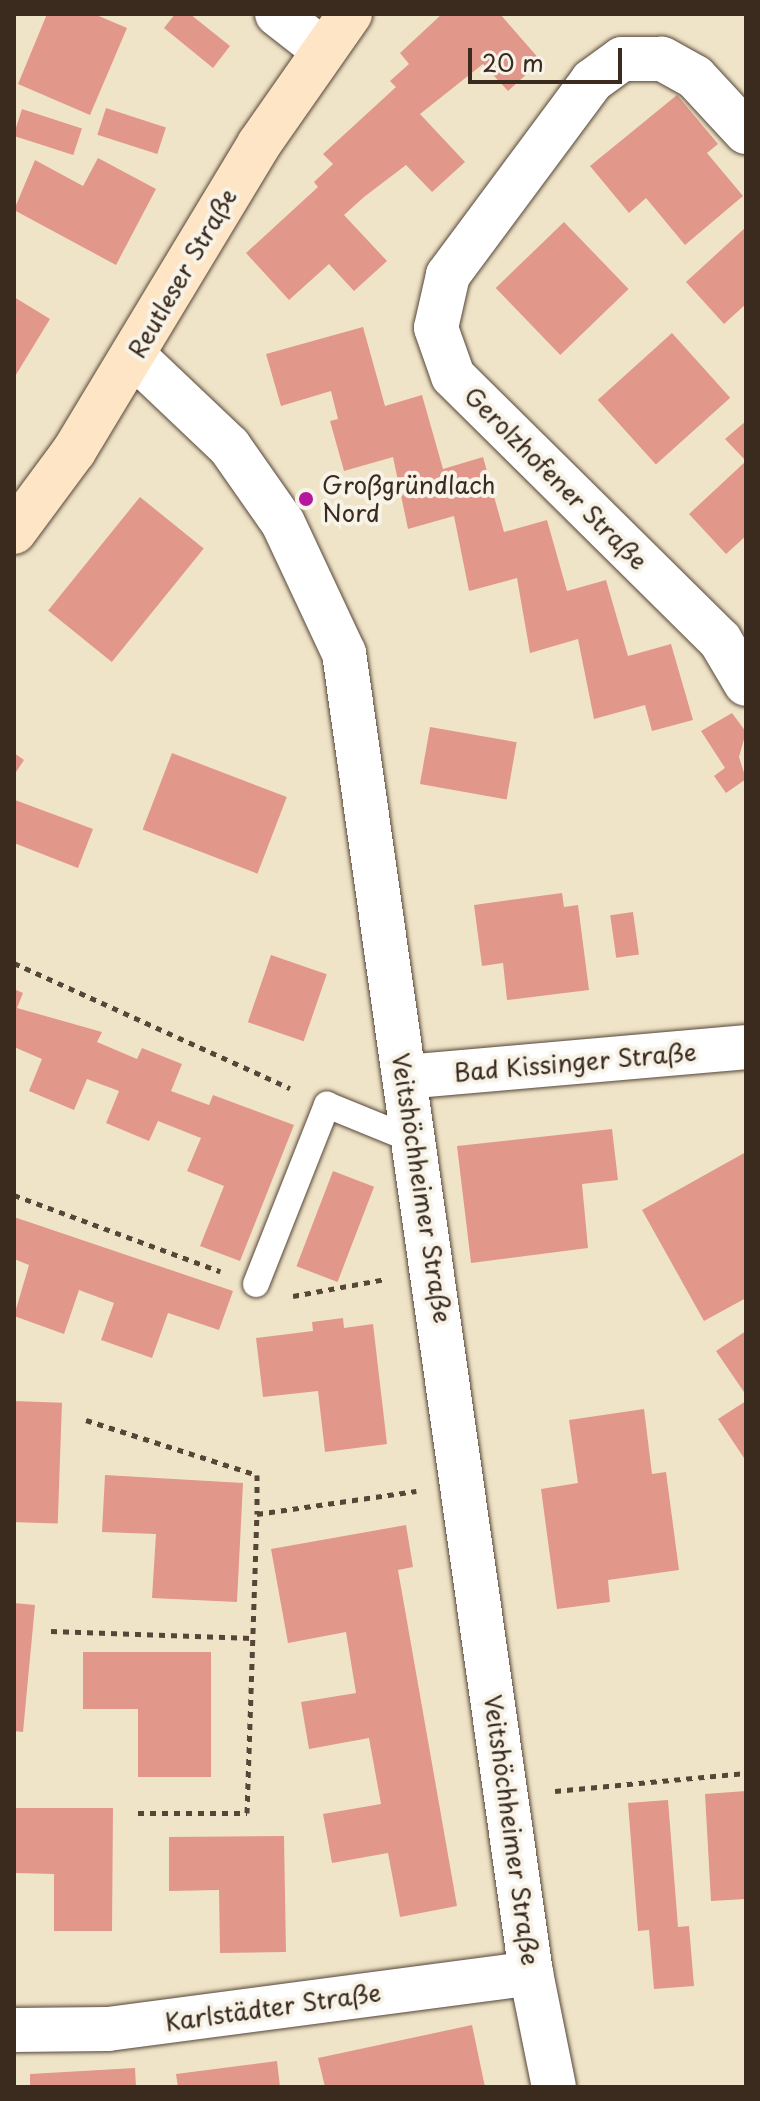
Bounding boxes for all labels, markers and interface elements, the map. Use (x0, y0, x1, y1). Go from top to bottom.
scale bar (472, 32, 626, 82)
text: 20 m (482, 44, 544, 80)
street label: Reutleser Straße (122, 183, 242, 363)
street label: Gerolzhofener Straße (458, 380, 654, 576)
place label: Großgründlach Nord (322, 471, 496, 527)
marker: Großgründlach Nord (297, 490, 315, 508)
street label: Bad Kissinger Straße (452, 1037, 698, 1087)
street label: Veitshöchheimer Straße (386, 1051, 458, 1325)
street label: Veitshöchheimer Straße (479, 1692, 545, 1968)
street label: Karlstädter Straße (163, 1978, 383, 2036)

